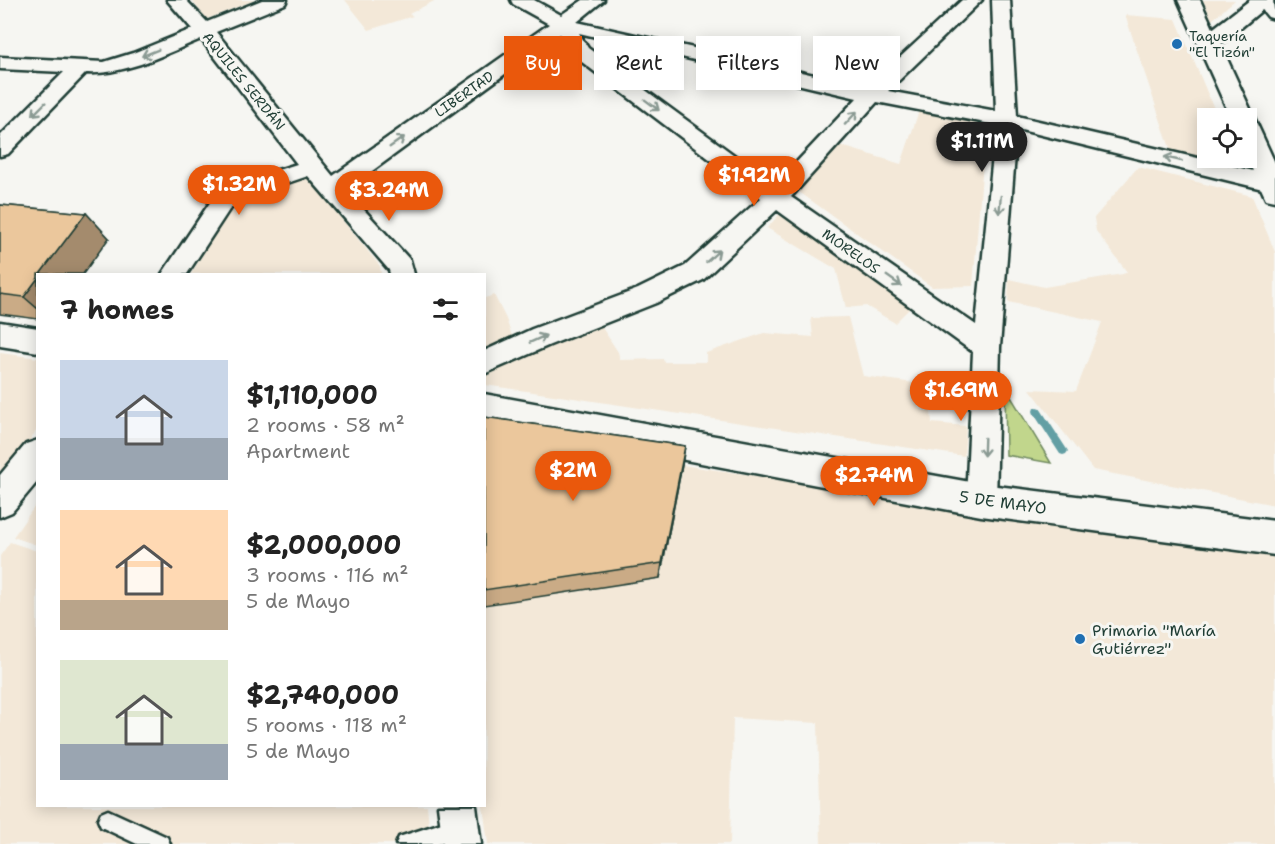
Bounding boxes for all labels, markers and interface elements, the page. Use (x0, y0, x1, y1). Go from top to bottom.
place label: Taquería "El Tizón" (1189, 27, 1255, 61)
street label: AQUILES SERDÁN (199, 28, 289, 134)
chip: Buy (504, 36, 582, 90)
chip: Rent (594, 36, 684, 90)
chip: Filters (696, 36, 801, 90)
chip: New (813, 36, 900, 90)
marker: Taquería "El Tizón" (1170, 37, 1184, 51)
one-way arrow (141, 48, 160, 59)
street label: LIBERTAD (431, 67, 497, 121)
one-way arrow (643, 99, 659, 111)
one-way arrow (32, 101, 47, 116)
map controls (1197, 108, 1257, 168)
button: locate (1197, 108, 1257, 168)
one-way arrow (843, 111, 857, 126)
pin: $1.11M (933, 122, 1031, 173)
text: $1.11M (950, 128, 1014, 154)
one-way arrow (389, 136, 405, 148)
one-way arrow (1164, 153, 1183, 164)
pin: $1.92M (705, 156, 803, 207)
text: $1.92M (718, 162, 790, 188)
pin: $1.32M (190, 165, 288, 216)
text: $1.32M (202, 171, 276, 197)
pin: $3.24M (340, 171, 438, 222)
text: $3.24M (349, 177, 429, 203)
one-way arrow (994, 195, 1005, 214)
street label: MORELOS (819, 225, 884, 278)
one-way arrow (705, 248, 720, 263)
one-way arrow (886, 275, 902, 287)
text: 7 homes (60, 292, 174, 327)
icon: filters (429, 293, 462, 326)
one-way arrow (528, 332, 546, 344)
pin: $1.69M (912, 371, 1010, 422)
text: $1,110,000 (246, 377, 378, 412)
text: $1.69M (924, 377, 998, 403)
icon: home (108, 384, 180, 456)
text: 2 rooms · 58 m² (246, 412, 405, 438)
one-way arrow (978, 437, 989, 457)
text: Apartment (246, 438, 350, 464)
pin: $2M (544, 451, 602, 502)
pin: $2.74M (825, 456, 923, 507)
text: $2M (549, 457, 597, 483)
text: $2.74M (835, 462, 914, 488)
street label: 5 DE MAYO (958, 486, 1048, 519)
text: $2,000,000 (246, 527, 402, 562)
icon: home (108, 534, 180, 606)
text: 3 rooms · 116 m² (246, 562, 408, 588)
text: 5 de Mayo (246, 588, 350, 614)
place label: Primaria "María Gutiérrez" (1092, 620, 1216, 659)
marker: Primaria "María Gutiérrez" (1073, 632, 1087, 646)
text: $2,740,000 (246, 677, 399, 712)
icon: home (108, 684, 180, 756)
text: 5 rooms · 118 m² (246, 712, 407, 738)
text: 5 de Mayo (246, 738, 350, 764)

